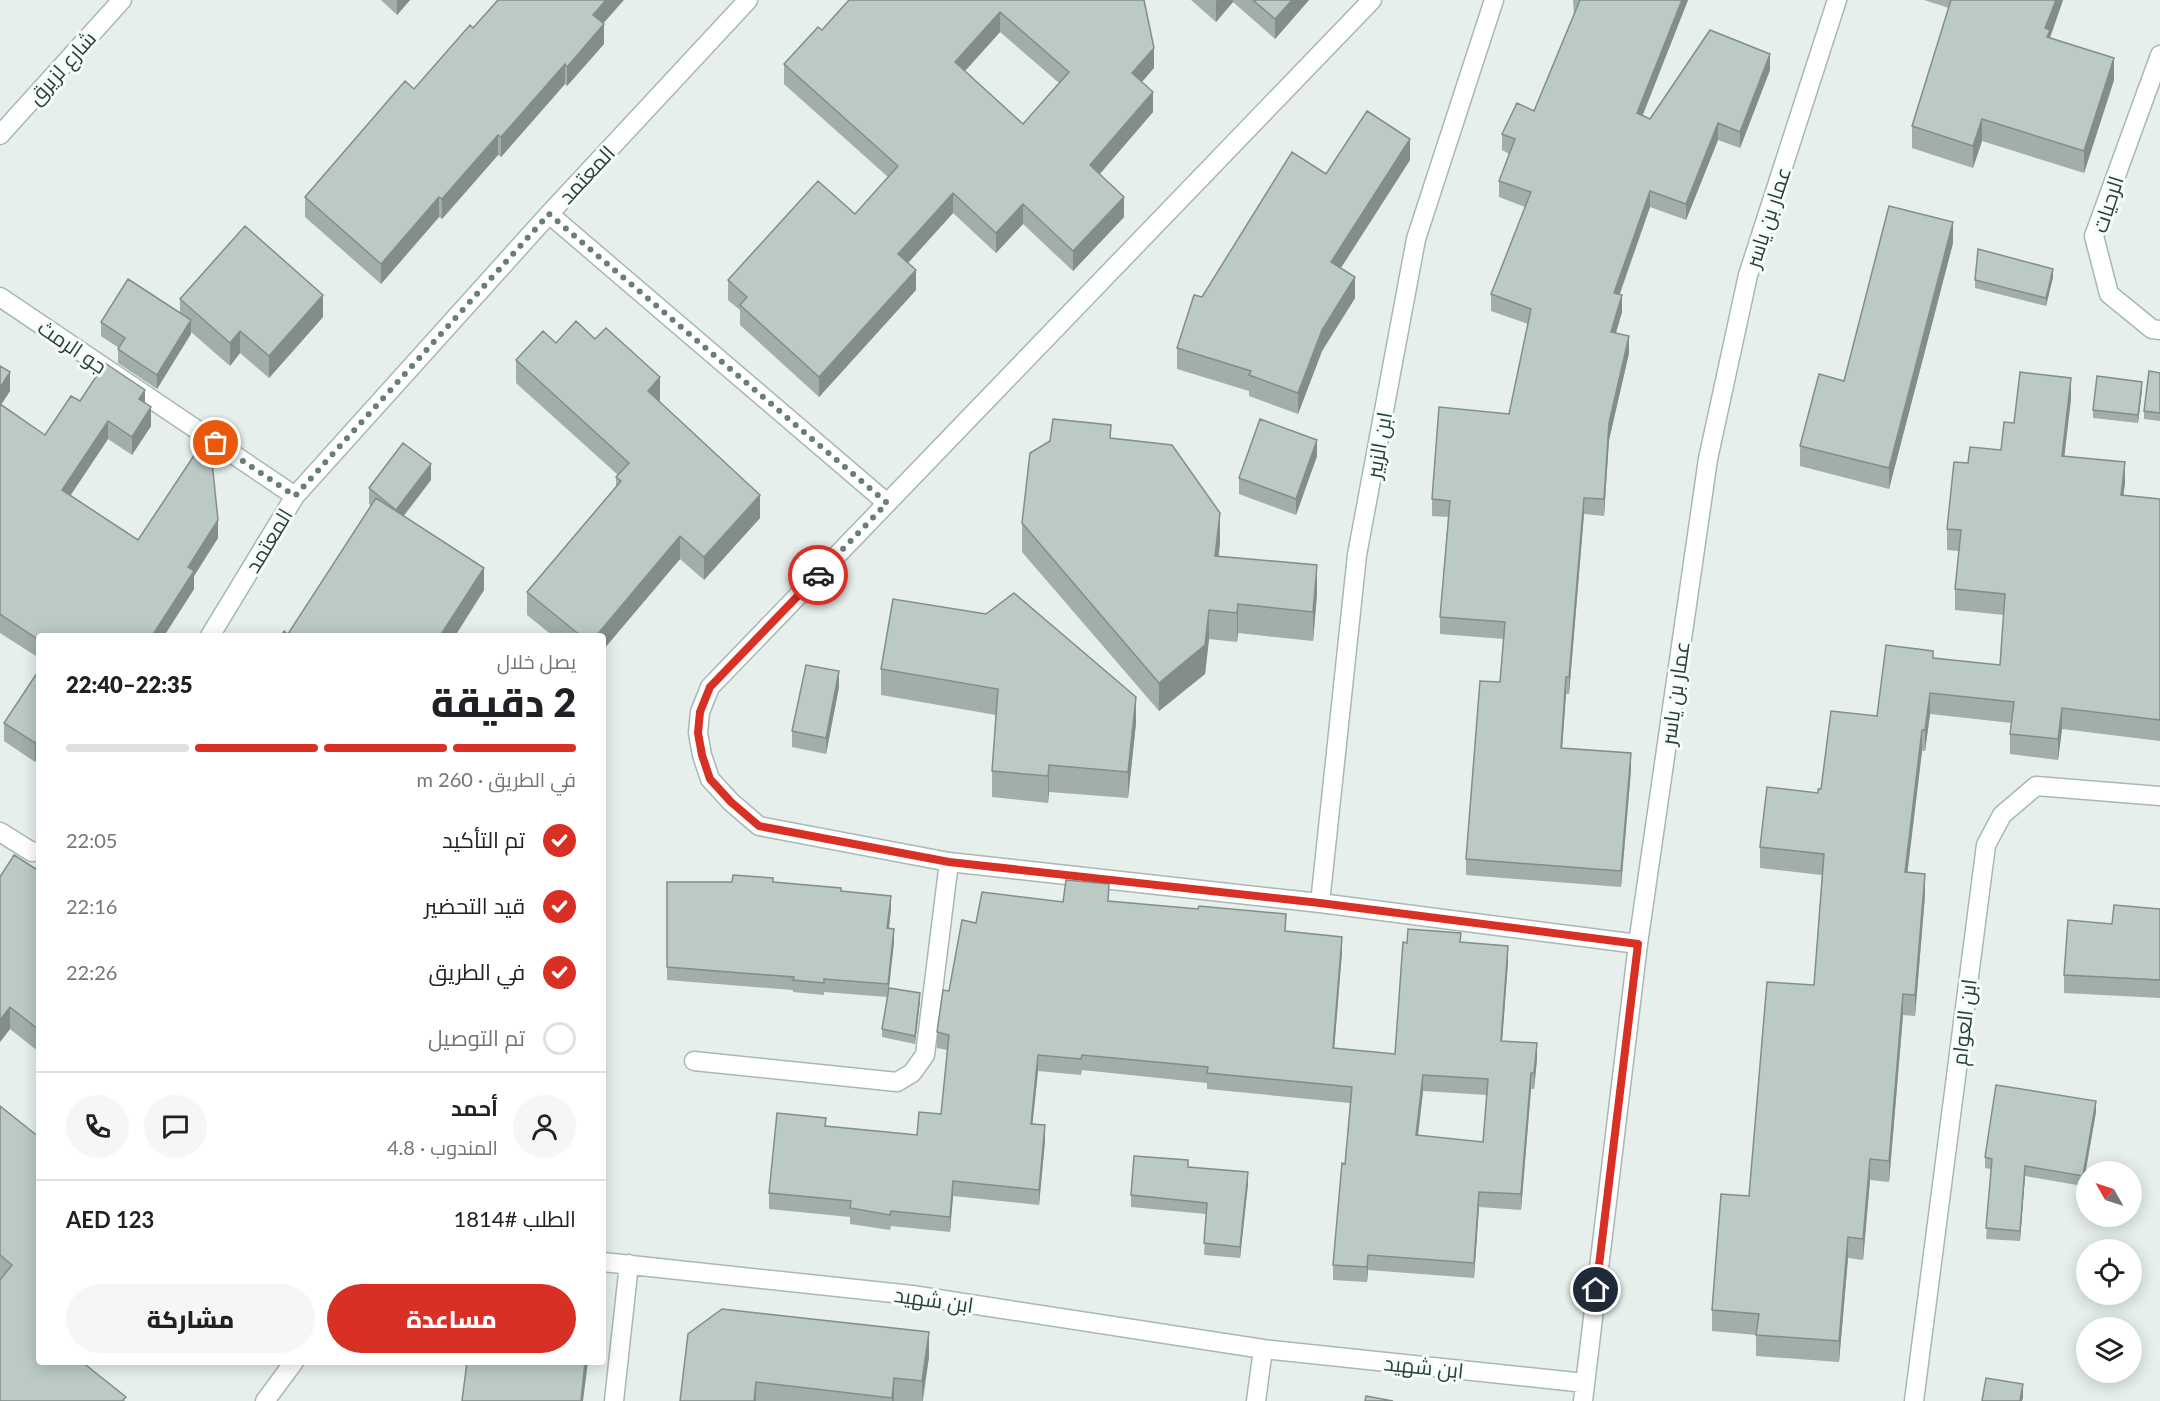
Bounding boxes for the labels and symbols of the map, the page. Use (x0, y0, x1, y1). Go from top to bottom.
street label: شارع لزيرق (22, 25, 103, 111)
street label: المعتمد (553, 140, 619, 208)
street label: عمار بن ياسر (1739, 163, 1797, 272)
street label: الرحيات (2086, 172, 2129, 236)
street label: جو الرمث (33, 314, 112, 379)
street label: ابن الزبير (1360, 410, 1398, 482)
pin (190, 417, 241, 468)
street label: المعتمد (239, 503, 297, 577)
courier (788, 545, 848, 605)
street label: عمار بن ياسر (1654, 640, 1696, 748)
street label: ابن العوام (1945, 977, 1984, 1067)
north arrow (2076, 1161, 2142, 1227)
pin (1570, 1264, 1621, 1315)
street label: ابن شهيد (892, 1281, 975, 1319)
street label: ابن شهيد (1383, 1349, 1465, 1385)

